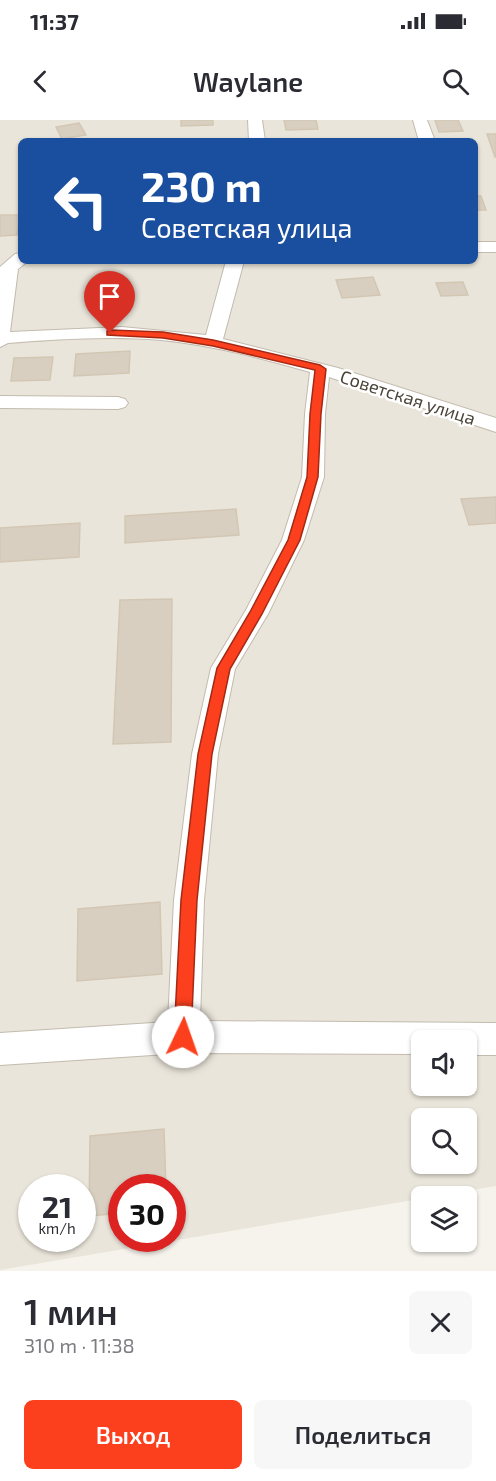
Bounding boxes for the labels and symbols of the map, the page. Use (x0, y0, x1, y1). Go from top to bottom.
pin (84, 271, 135, 333)
street label: Советская улица (338, 365, 478, 429)
position arrow (151, 1005, 215, 1069)
speed limit sign: 30 (108, 1174, 186, 1252)

